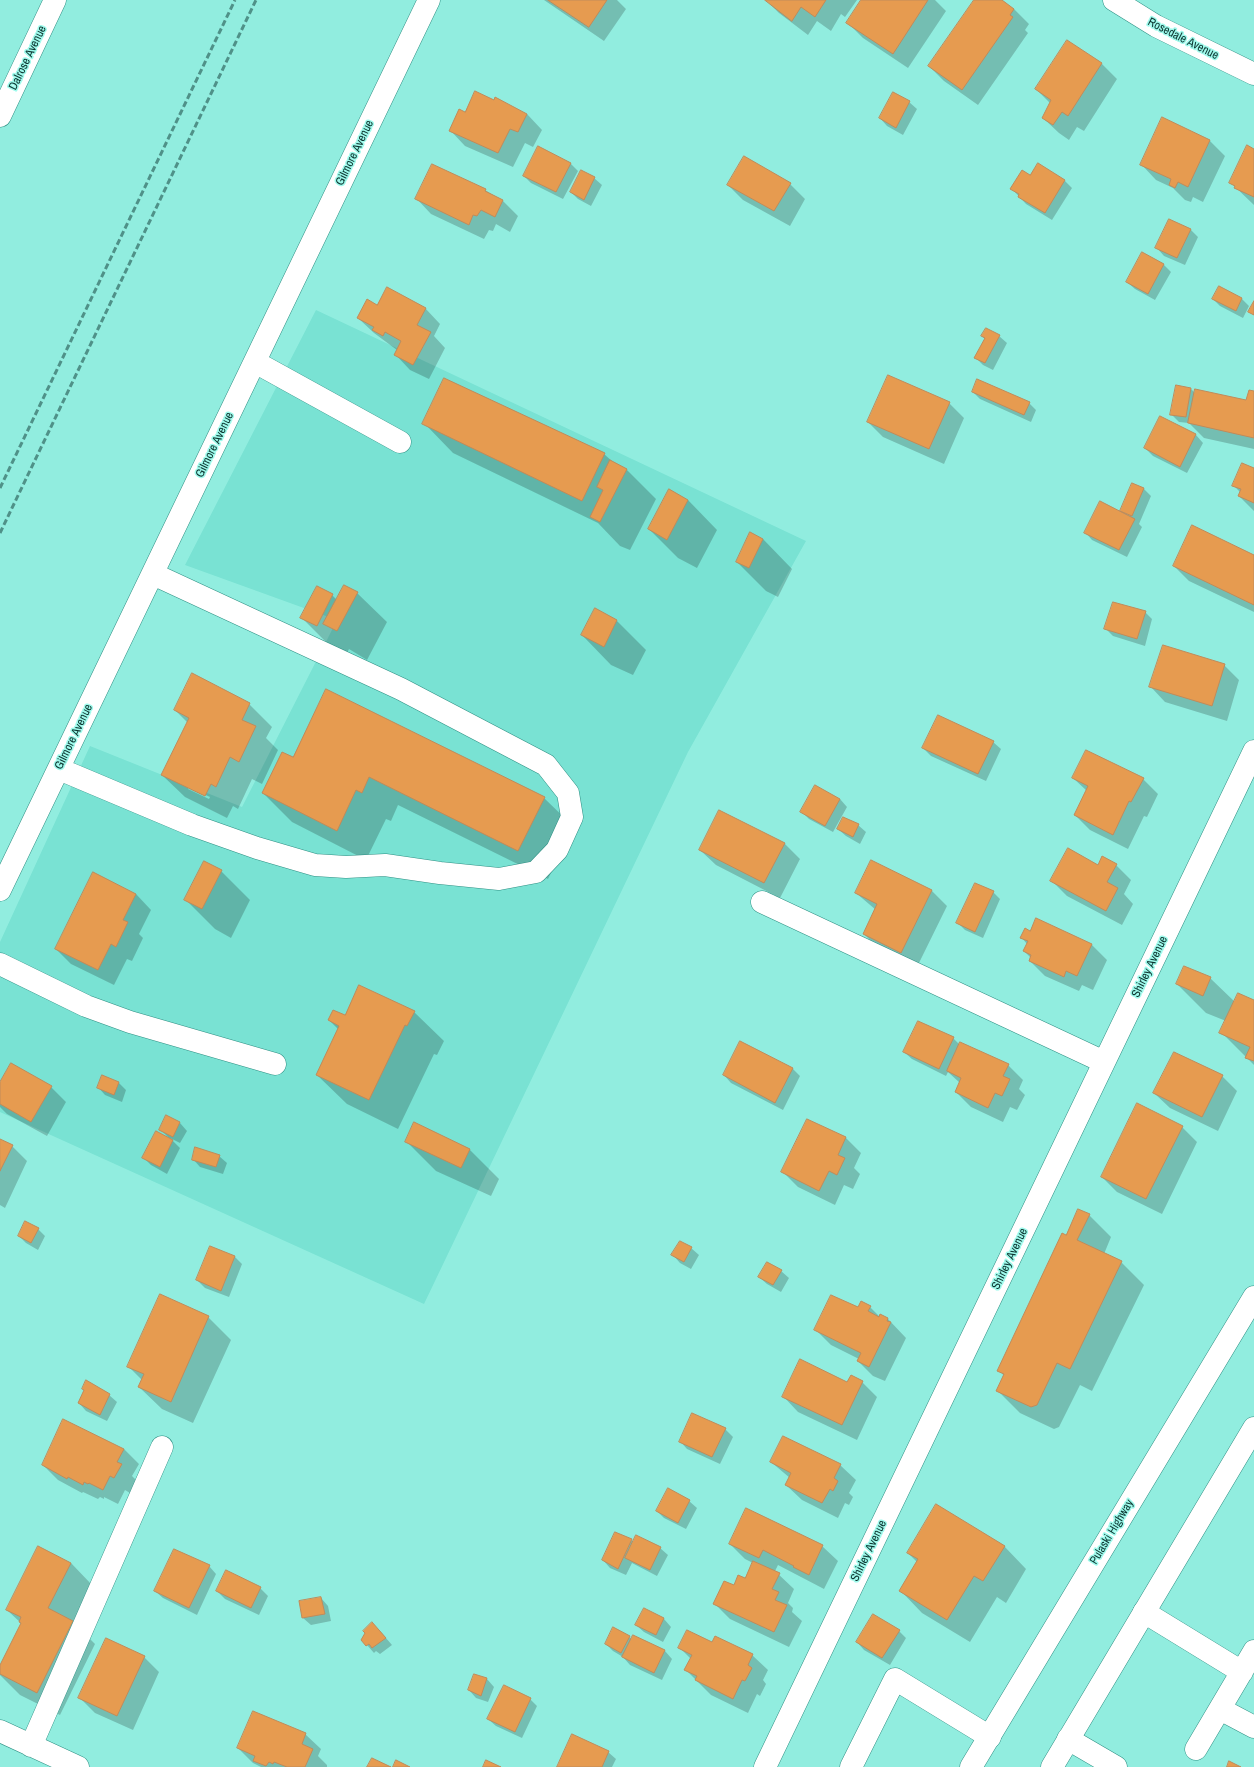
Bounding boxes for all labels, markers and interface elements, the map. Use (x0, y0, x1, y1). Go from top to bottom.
street label: Rosedale Avenue (1145, 15, 1221, 63)
street label: Dalrose Avenue (6, 23, 50, 93)
street label: Gilmore Avenue (333, 118, 377, 188)
street label: Gilmore Avenue (193, 410, 237, 480)
street label: Gilmore Avenue (52, 702, 96, 772)
street label: Shirley Avenue (1129, 934, 1171, 1000)
street label: Shirley Avenue (989, 1226, 1031, 1292)
street label: Pulaski Highway (1087, 1497, 1137, 1567)
street label: Shirley Avenue (848, 1518, 890, 1584)

